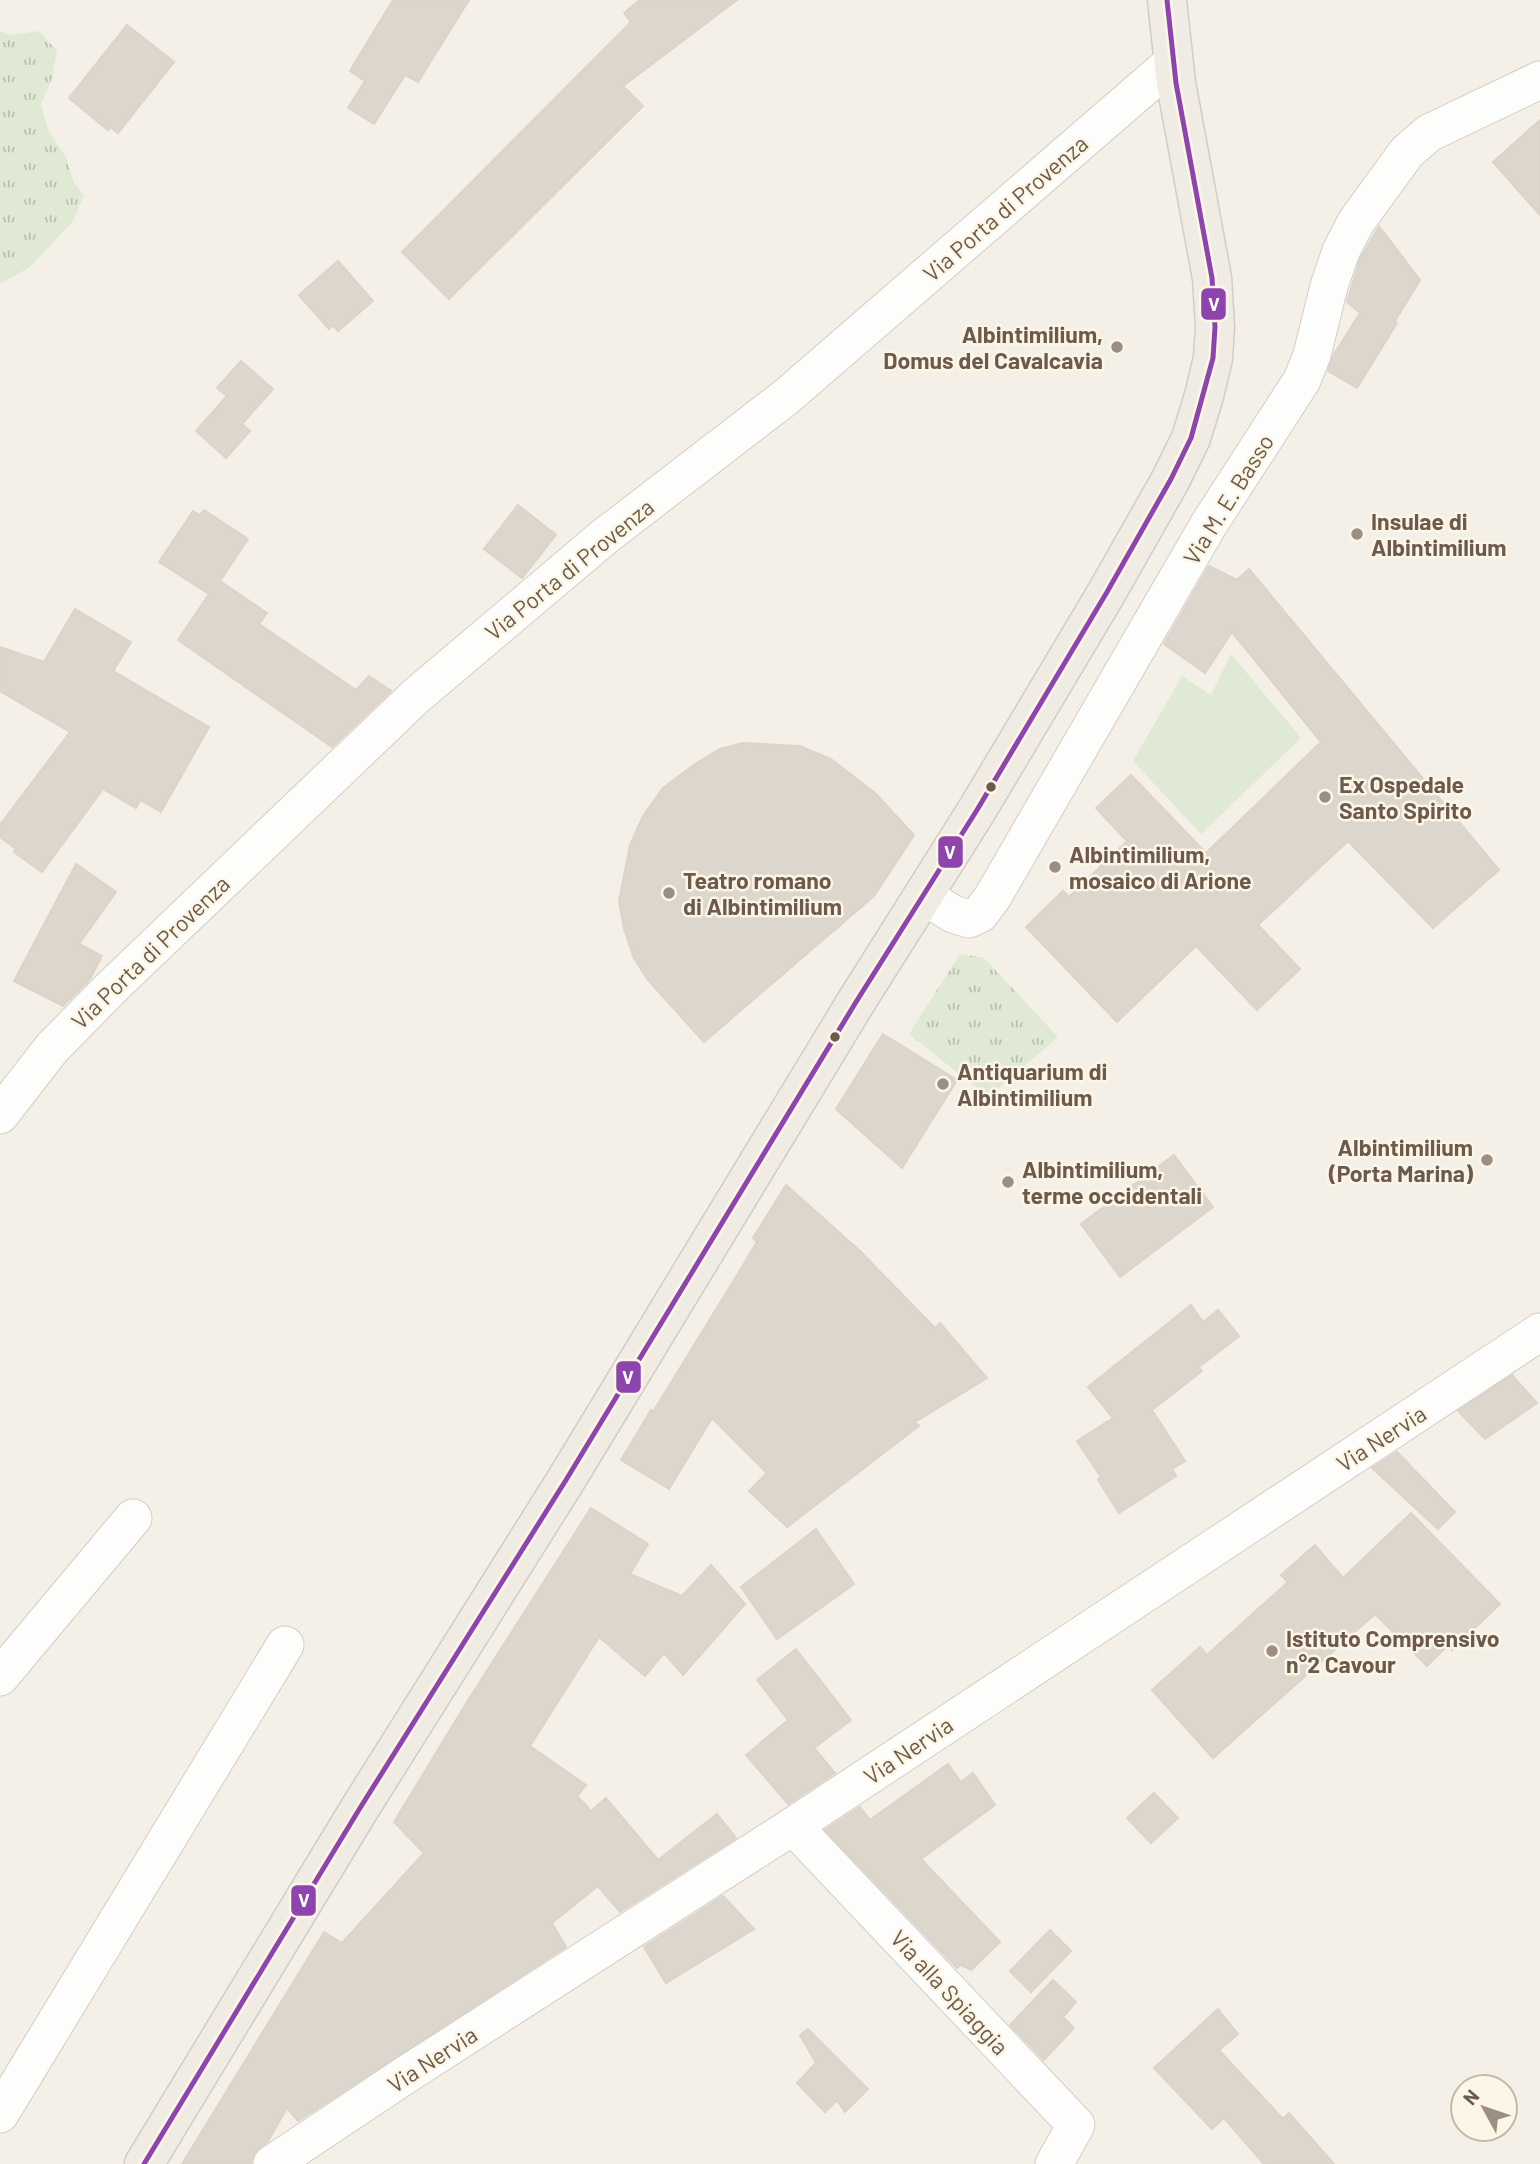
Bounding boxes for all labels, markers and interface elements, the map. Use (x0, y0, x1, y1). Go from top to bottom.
street label: Via Porta di Provenza (917, 129, 1093, 287)
line badge: V (1200, 287, 1227, 321)
text: V (1208, 292, 1220, 315)
place label: Albintimilium, Domus del Cavalcavia (883, 320, 1103, 374)
marker: Albintimilium, Domus del Cavalcavia (1109, 339, 1125, 355)
street label: Via M. E. Basso (1177, 429, 1279, 569)
street label: Via Porta di Provenza (479, 492, 659, 646)
place label: Insulae di Albintimilium (1371, 507, 1506, 561)
marker: Insulae di Albintimilium (1349, 526, 1365, 542)
place label: Ex Ospedale Santo Spirito (1339, 770, 1472, 824)
unlabelled marker (984, 780, 998, 794)
marker: Ex Ospedale Santo Spirito (1317, 789, 1333, 805)
line badge: V (937, 835, 964, 869)
text: V (944, 840, 956, 863)
place label: Albintimilium, mosaico di Arione (1069, 840, 1252, 894)
marker: Albintimilium, mosaico di Arione (1047, 859, 1063, 875)
place label: Teatro romano di Albintimilium (683, 866, 842, 920)
street label: Via Porta di Provenza (65, 869, 235, 1035)
marker: Teatro romano di Albintimilium (661, 885, 677, 901)
unlabelled marker (828, 1030, 842, 1044)
place label: Antiquarium di Albintimilium (957, 1057, 1107, 1111)
marker: Antiquarium di Albintimilium (935, 1076, 951, 1092)
place label: Albintimilium (Porta Marina) (1328, 1133, 1473, 1187)
marker: Albintimilium (Porta Marina) (1479, 1152, 1495, 1168)
place label: Albintimilium, terme occidentali (1022, 1155, 1202, 1209)
marker: Albintimilium, terme occidentali (1000, 1174, 1016, 1190)
line badge: V (615, 1360, 642, 1394)
text: V (622, 1365, 634, 1388)
street label: Via Nervia (1331, 1399, 1431, 1477)
place label: Istituto Comprensivo n°2 Cavour (1286, 1624, 1500, 1678)
marker: Istituto Comprensivo n°2 Cavour (1264, 1643, 1280, 1659)
street label: Via Nervia (858, 1710, 958, 1790)
line badge: V (290, 1884, 317, 1917)
text: V (298, 1888, 310, 1911)
street label: Via alla Spiaggia (885, 1924, 1015, 2060)
street label: Via Nervia (382, 2020, 482, 2098)
north arrow (1449, 2073, 1519, 2143)
text: N (1458, 2085, 1483, 2109)

